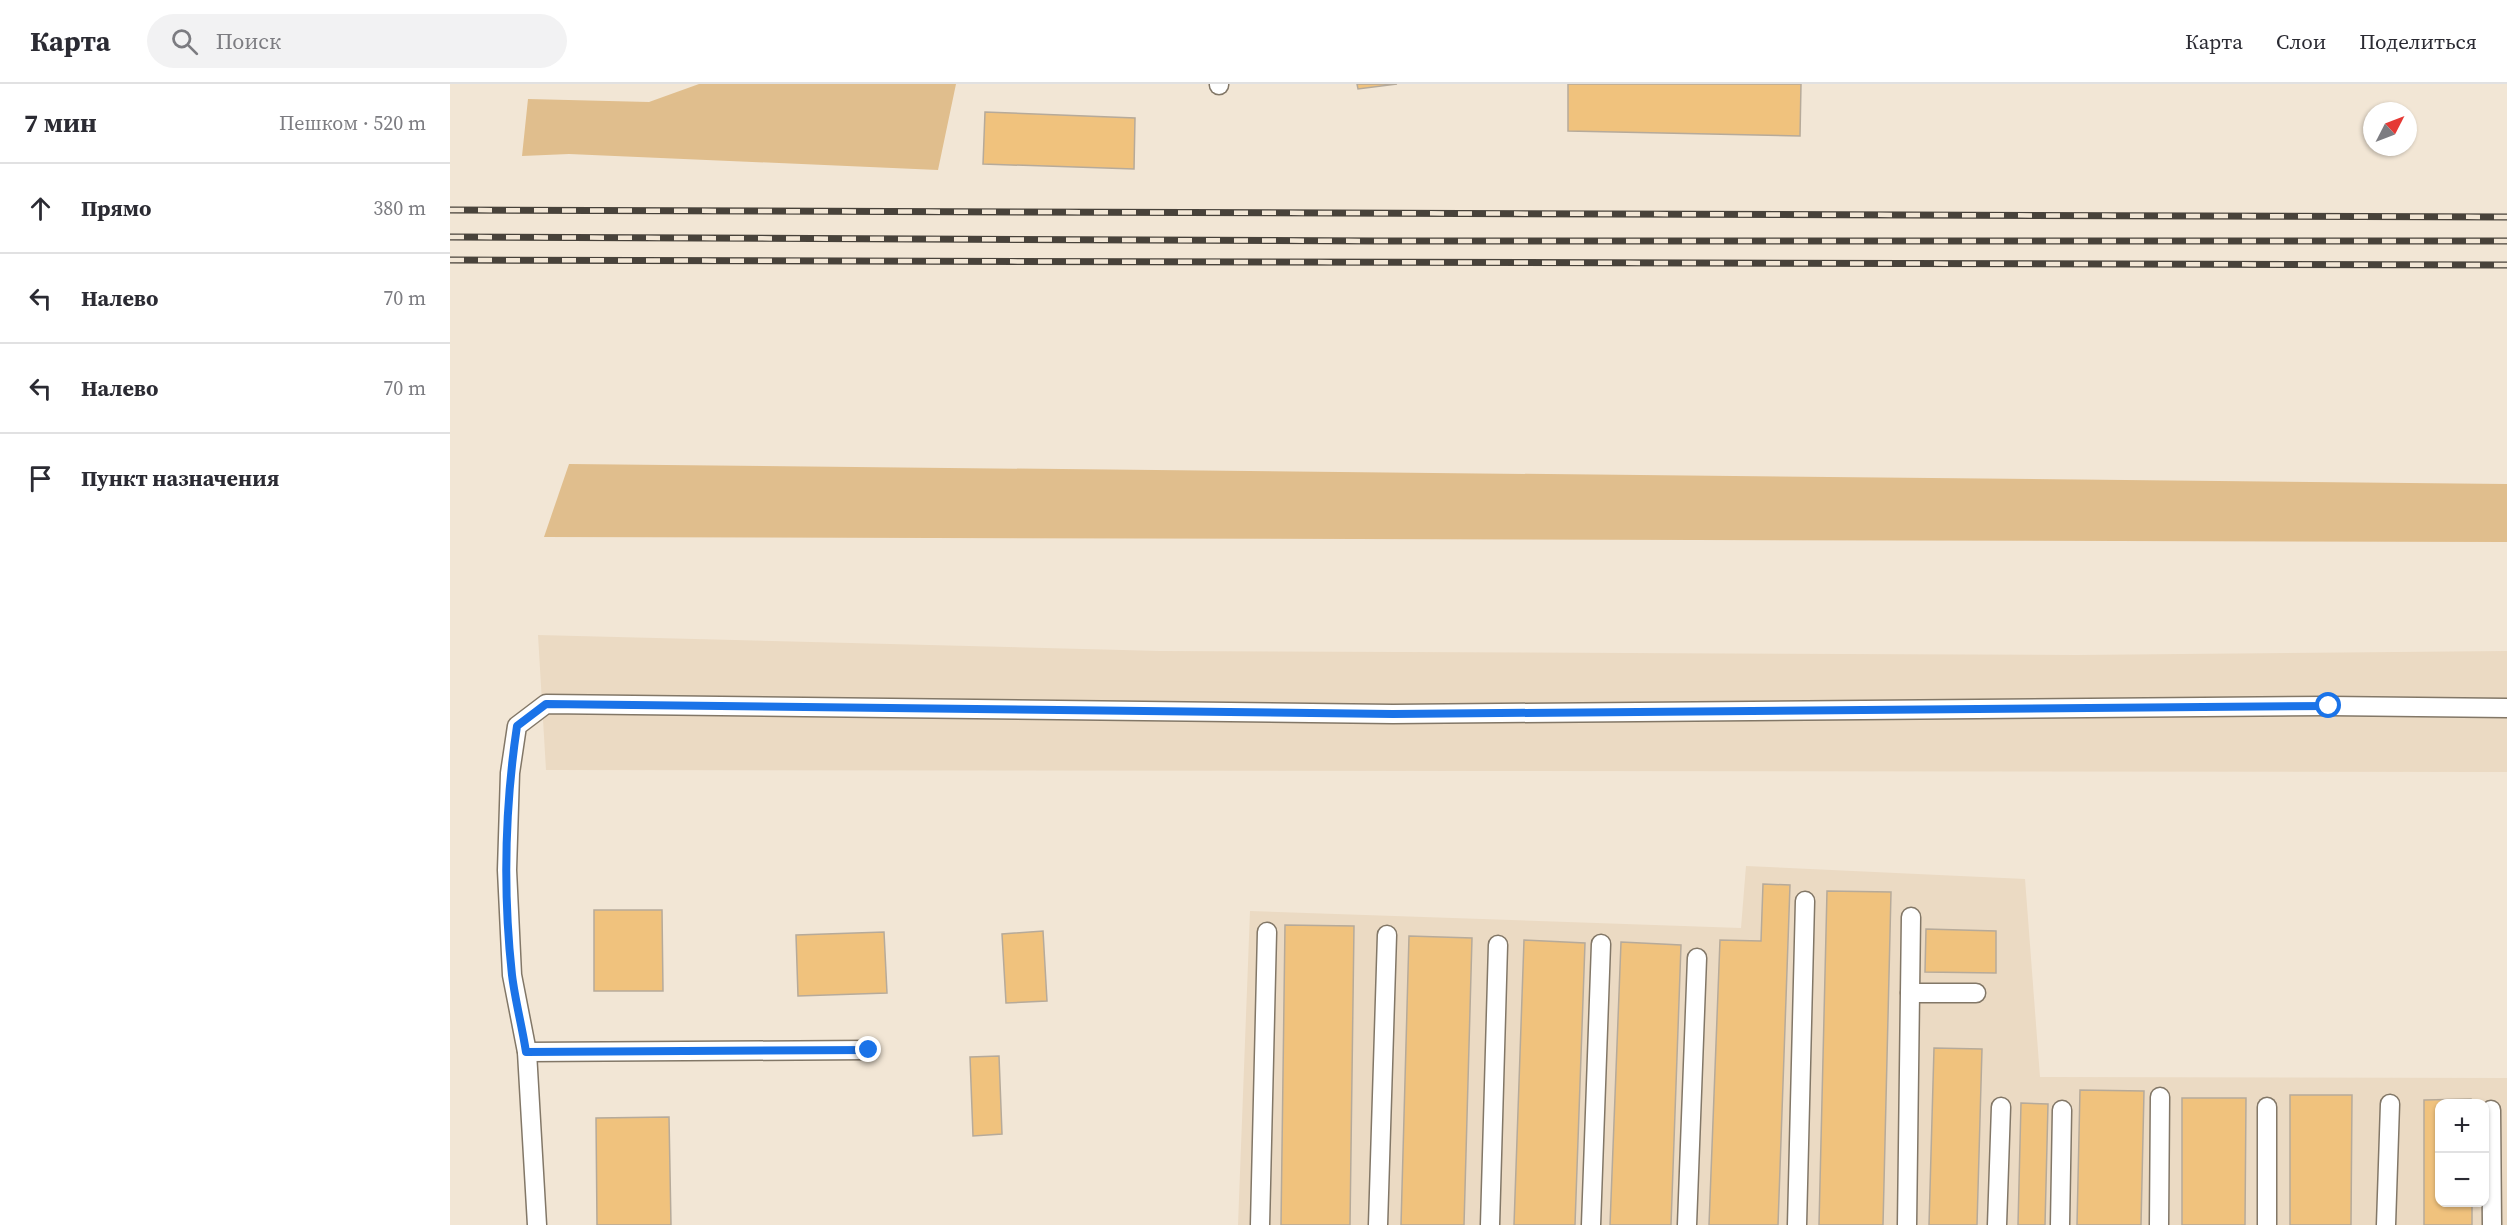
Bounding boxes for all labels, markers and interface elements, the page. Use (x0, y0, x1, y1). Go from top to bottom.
search box (147, 14, 567, 68)
text: Карта (30, 22, 111, 60)
icon: search (168, 25, 201, 58)
text: Поиск (216, 26, 281, 56)
text: Карта (2185, 27, 2243, 56)
text: Слои (2276, 27, 2326, 56)
text: Поделиться (2359, 27, 2477, 56)
north arrow (2363, 102, 2417, 156)
text: 7 мин (24, 105, 97, 141)
text: Пешком · 520 m (279, 109, 426, 137)
icon: ahead (24, 192, 57, 225)
text: Прямо (81, 193, 151, 223)
text: 380 m (373, 194, 426, 222)
icon: left (24, 282, 57, 315)
text: Налево (81, 283, 158, 313)
text: 70 m (383, 284, 426, 312)
icon: left (24, 372, 57, 405)
text: Налево (81, 373, 158, 403)
text: 70 m (383, 374, 426, 402)
icon: arrive (24, 462, 57, 495)
text: Пункт назначения (81, 463, 279, 493)
route start (2315, 692, 2341, 718)
route end (855, 1036, 881, 1062)
map controls (2435, 1099, 2489, 1207)
button: + (2435, 1099, 2489, 1153)
button: − (2435, 1153, 2489, 1207)

